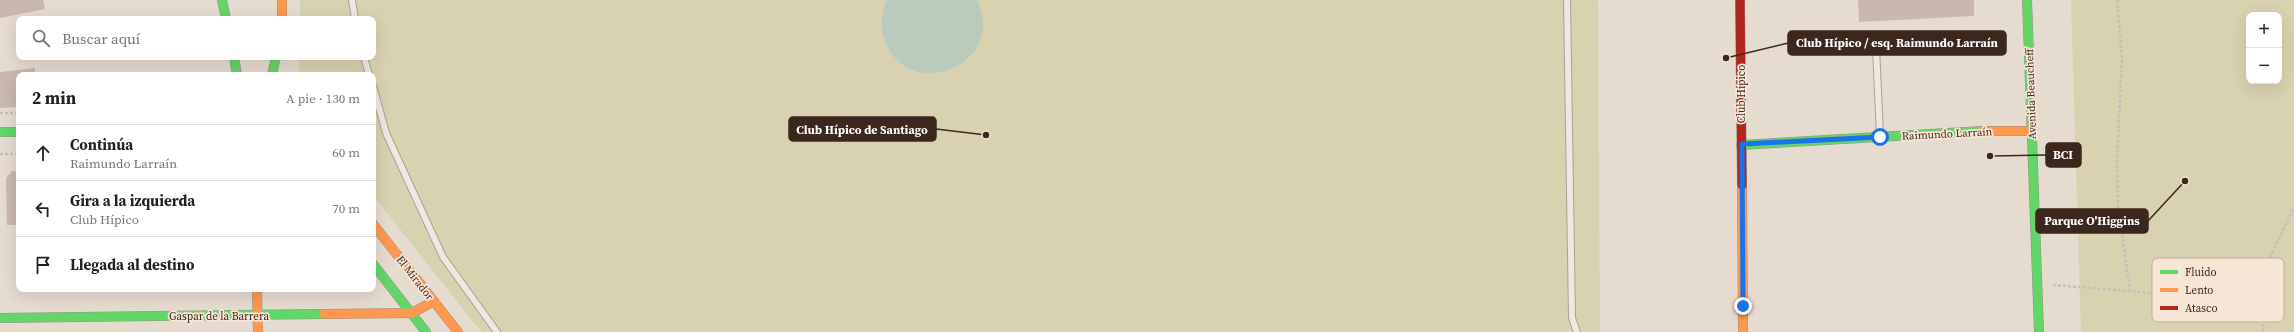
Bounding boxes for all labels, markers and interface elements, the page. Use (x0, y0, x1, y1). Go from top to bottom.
map controls (2246, 12, 2282, 84)
button: + (2246, 12, 2282, 48)
search box (16, 16, 376, 60)
icon: search (30, 27, 52, 49)
text: Buscar aquí (62, 28, 140, 49)
callout: Club Hípico / esq. Raimundo Larraín (1788, 31, 2006, 55)
text: Club Hípico / esq. Raimundo Larraín (1796, 35, 1999, 51)
street label: Avenida Beaucheff (2022, 47, 2040, 140)
button: − (2246, 48, 2282, 84)
street label: Club Hípico (1734, 65, 1749, 123)
text: 2 min (32, 86, 76, 110)
text: A pie · 130 m (286, 90, 360, 107)
callout: Club Hípico de Santiago (789, 117, 936, 141)
text: Club Hípico de Santiago (796, 122, 928, 138)
street label: Raimundo Larraín (1901, 124, 1993, 144)
route start (1871, 128, 1889, 146)
text: Continúa (70, 134, 133, 155)
icon: ahead (32, 142, 54, 164)
callout: BCI (2046, 143, 2081, 167)
text: 60 m (332, 144, 360, 161)
text: BCI (2053, 147, 2073, 163)
text: Raimundo Larraín (70, 155, 177, 172)
text: Gira a la izquierda (70, 190, 195, 211)
icon: left (32, 198, 54, 220)
text: 70 m (332, 200, 360, 217)
callout: Parque O'Higgins (2036, 209, 2148, 233)
text: Club Hípico (70, 211, 139, 228)
text: Parque O'Higgins (2044, 213, 2140, 229)
street label: El Mirador (393, 253, 437, 304)
icon: arrive (32, 254, 54, 276)
text: Llegada al destino (70, 254, 195, 275)
legend (2152, 258, 2284, 322)
text: Fluido (2185, 265, 2217, 280)
text: Lento (2185, 283, 2213, 298)
route end (1734, 297, 1752, 315)
text: Atasco (2185, 301, 2217, 316)
street label: Gaspar de la Barrera (169, 309, 269, 324)

